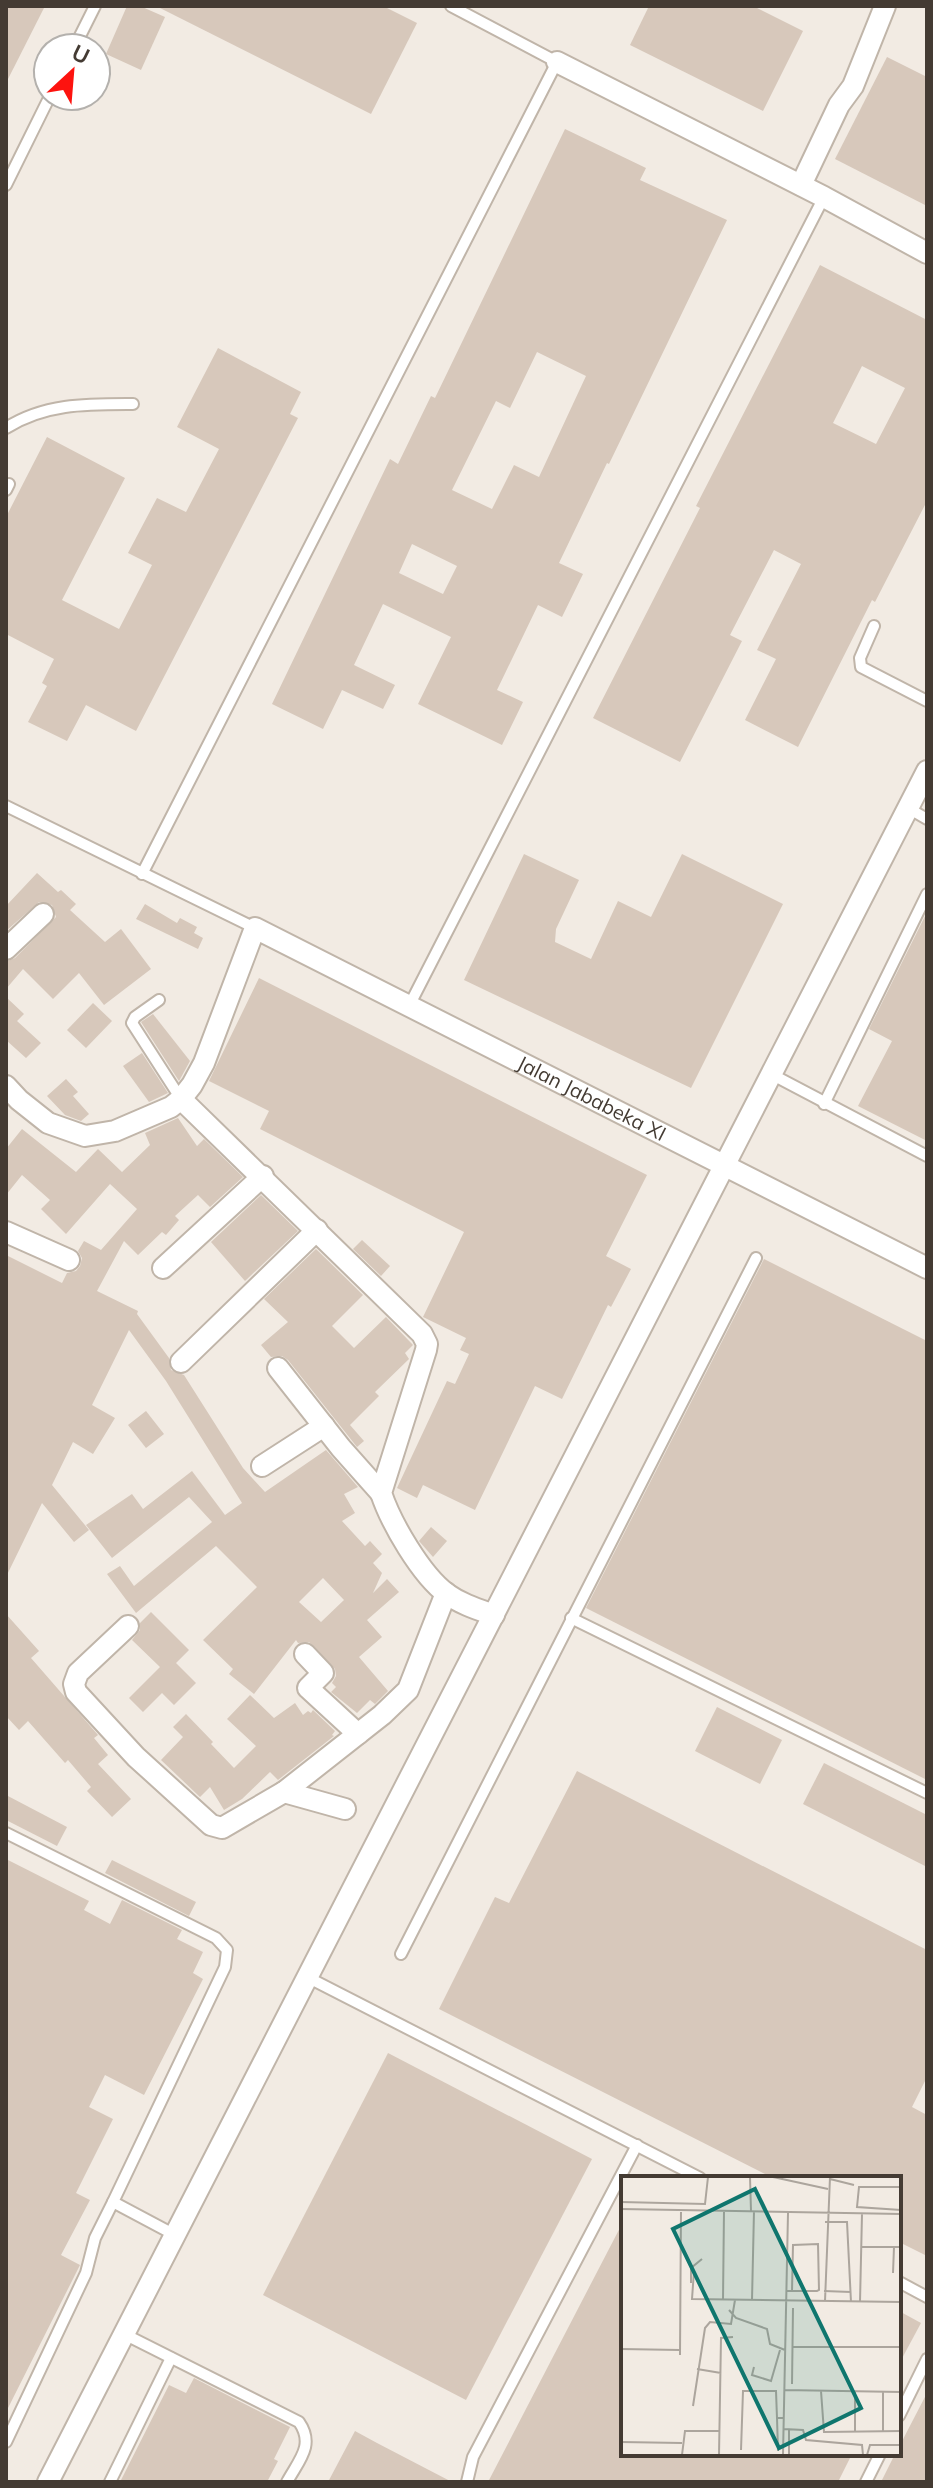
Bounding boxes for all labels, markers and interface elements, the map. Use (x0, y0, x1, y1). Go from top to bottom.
north arrow (32, 32, 112, 112)
text: U (67, 38, 94, 70)
street label: Jalan Jababeka XI (513, 1050, 671, 1146)
inset map (621, 2176, 901, 2456)

